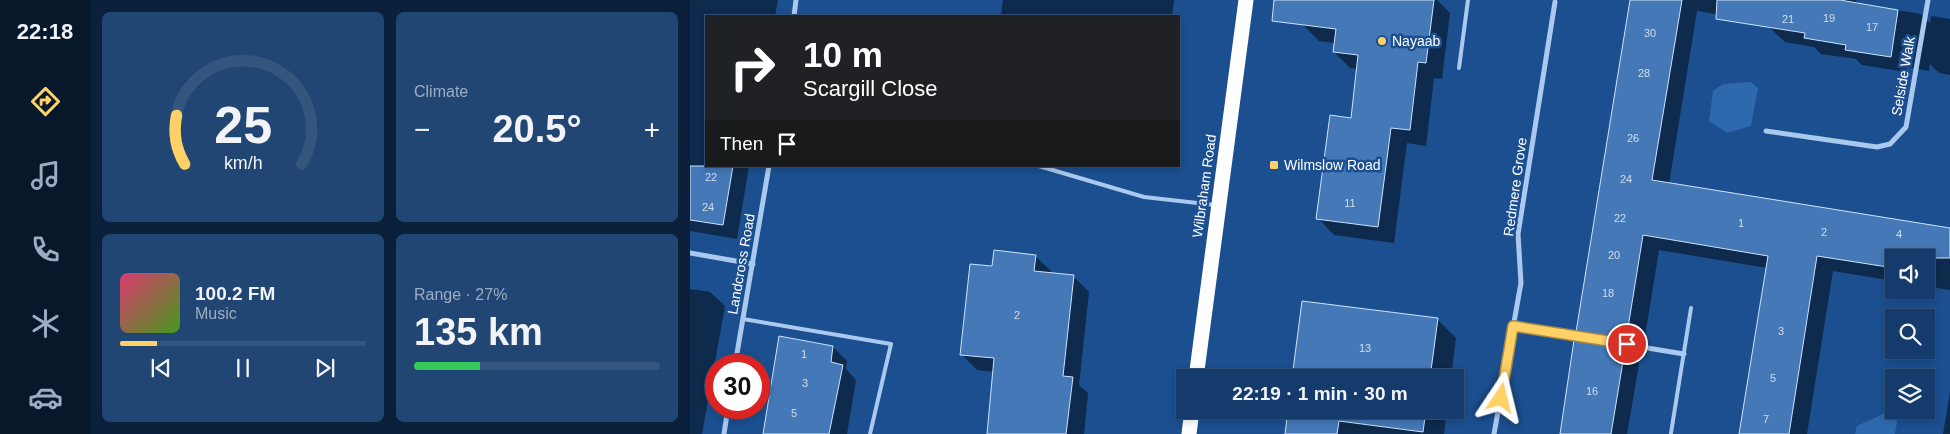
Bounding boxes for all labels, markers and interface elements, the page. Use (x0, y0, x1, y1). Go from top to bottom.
house number: 19 (1823, 12, 1835, 24)
house number: 21 (1782, 13, 1794, 25)
text: 22:18 (17, 19, 73, 44)
house number: 17 (1866, 21, 1878, 33)
house number: 30 (1644, 27, 1656, 39)
place label: Nayaab (1392, 33, 1440, 49)
street label: Selside Walk (1888, 34, 1918, 117)
icon: right (720, 35, 785, 100)
text: 10 m (803, 35, 883, 74)
marker: Nayaab (1376, 35, 1388, 47)
house number: 28 (1638, 67, 1650, 79)
text: Scargill Close (803, 76, 938, 101)
text: Climate (414, 83, 468, 100)
icon: directions (28, 84, 63, 119)
text: 25 (214, 96, 272, 154)
text: 20.5° (492, 108, 582, 150)
text: − (414, 114, 430, 145)
text: + (644, 114, 660, 145)
icon: arrive (773, 130, 801, 158)
house number: 26 (1627, 132, 1639, 144)
text: Then (720, 133, 763, 154)
street label: Wilbraham Road (1189, 133, 1219, 239)
street label: Redmere Grove (1500, 136, 1530, 237)
text: km/h (224, 153, 262, 173)
place label: Wilmslow Road (1284, 157, 1380, 173)
icon: music (28, 158, 63, 193)
marker: Wilmslow Road (1268, 159, 1280, 171)
house number: 22 (705, 171, 717, 183)
house number: 24 (1620, 173, 1632, 185)
house number: 11 (1344, 197, 1356, 209)
house number: 24 (702, 201, 714, 213)
street label: Landcross Road (724, 212, 758, 316)
house number: 22 (1614, 212, 1626, 224)
house number: 1 (1738, 217, 1744, 229)
house number: 2 (1821, 226, 1827, 238)
house number: 4 (1896, 228, 1902, 240)
icon: phone (28, 232, 63, 267)
house number: 20 (1608, 249, 1620, 261)
map controls (1885, 249, 1935, 419)
button: sound (1885, 249, 1935, 299)
text: 100.2 FM (195, 283, 275, 304)
text: Range · 27% (414, 286, 507, 303)
house number: 18 (1602, 287, 1614, 299)
text: Music (195, 305, 237, 322)
icon: climate (28, 306, 63, 341)
house number: 2 (1014, 309, 1020, 321)
button: search (1885, 309, 1935, 359)
text: 135 km (414, 311, 543, 353)
pin (1606, 323, 1648, 365)
house number: 3 (1778, 325, 1784, 337)
icon: arrive (1613, 330, 1641, 358)
house number: 13 (1359, 342, 1371, 354)
house number: 1 (801, 348, 807, 360)
icon: previous (147, 354, 175, 382)
icon: pause (229, 354, 257, 382)
icon: next (311, 354, 339, 382)
speed limit sign: 30 (705, 354, 770, 419)
button: layers (1885, 369, 1935, 419)
position arrow (1474, 371, 1526, 423)
house number: 5 (1770, 372, 1776, 384)
house number: 3 (802, 377, 808, 389)
icon: car (28, 380, 63, 415)
text: 22:19 · 1 min · 30 m (1232, 383, 1408, 404)
house number: 16 (1586, 385, 1598, 397)
house number: 5 (791, 407, 797, 419)
house number: 7 (1763, 413, 1769, 425)

